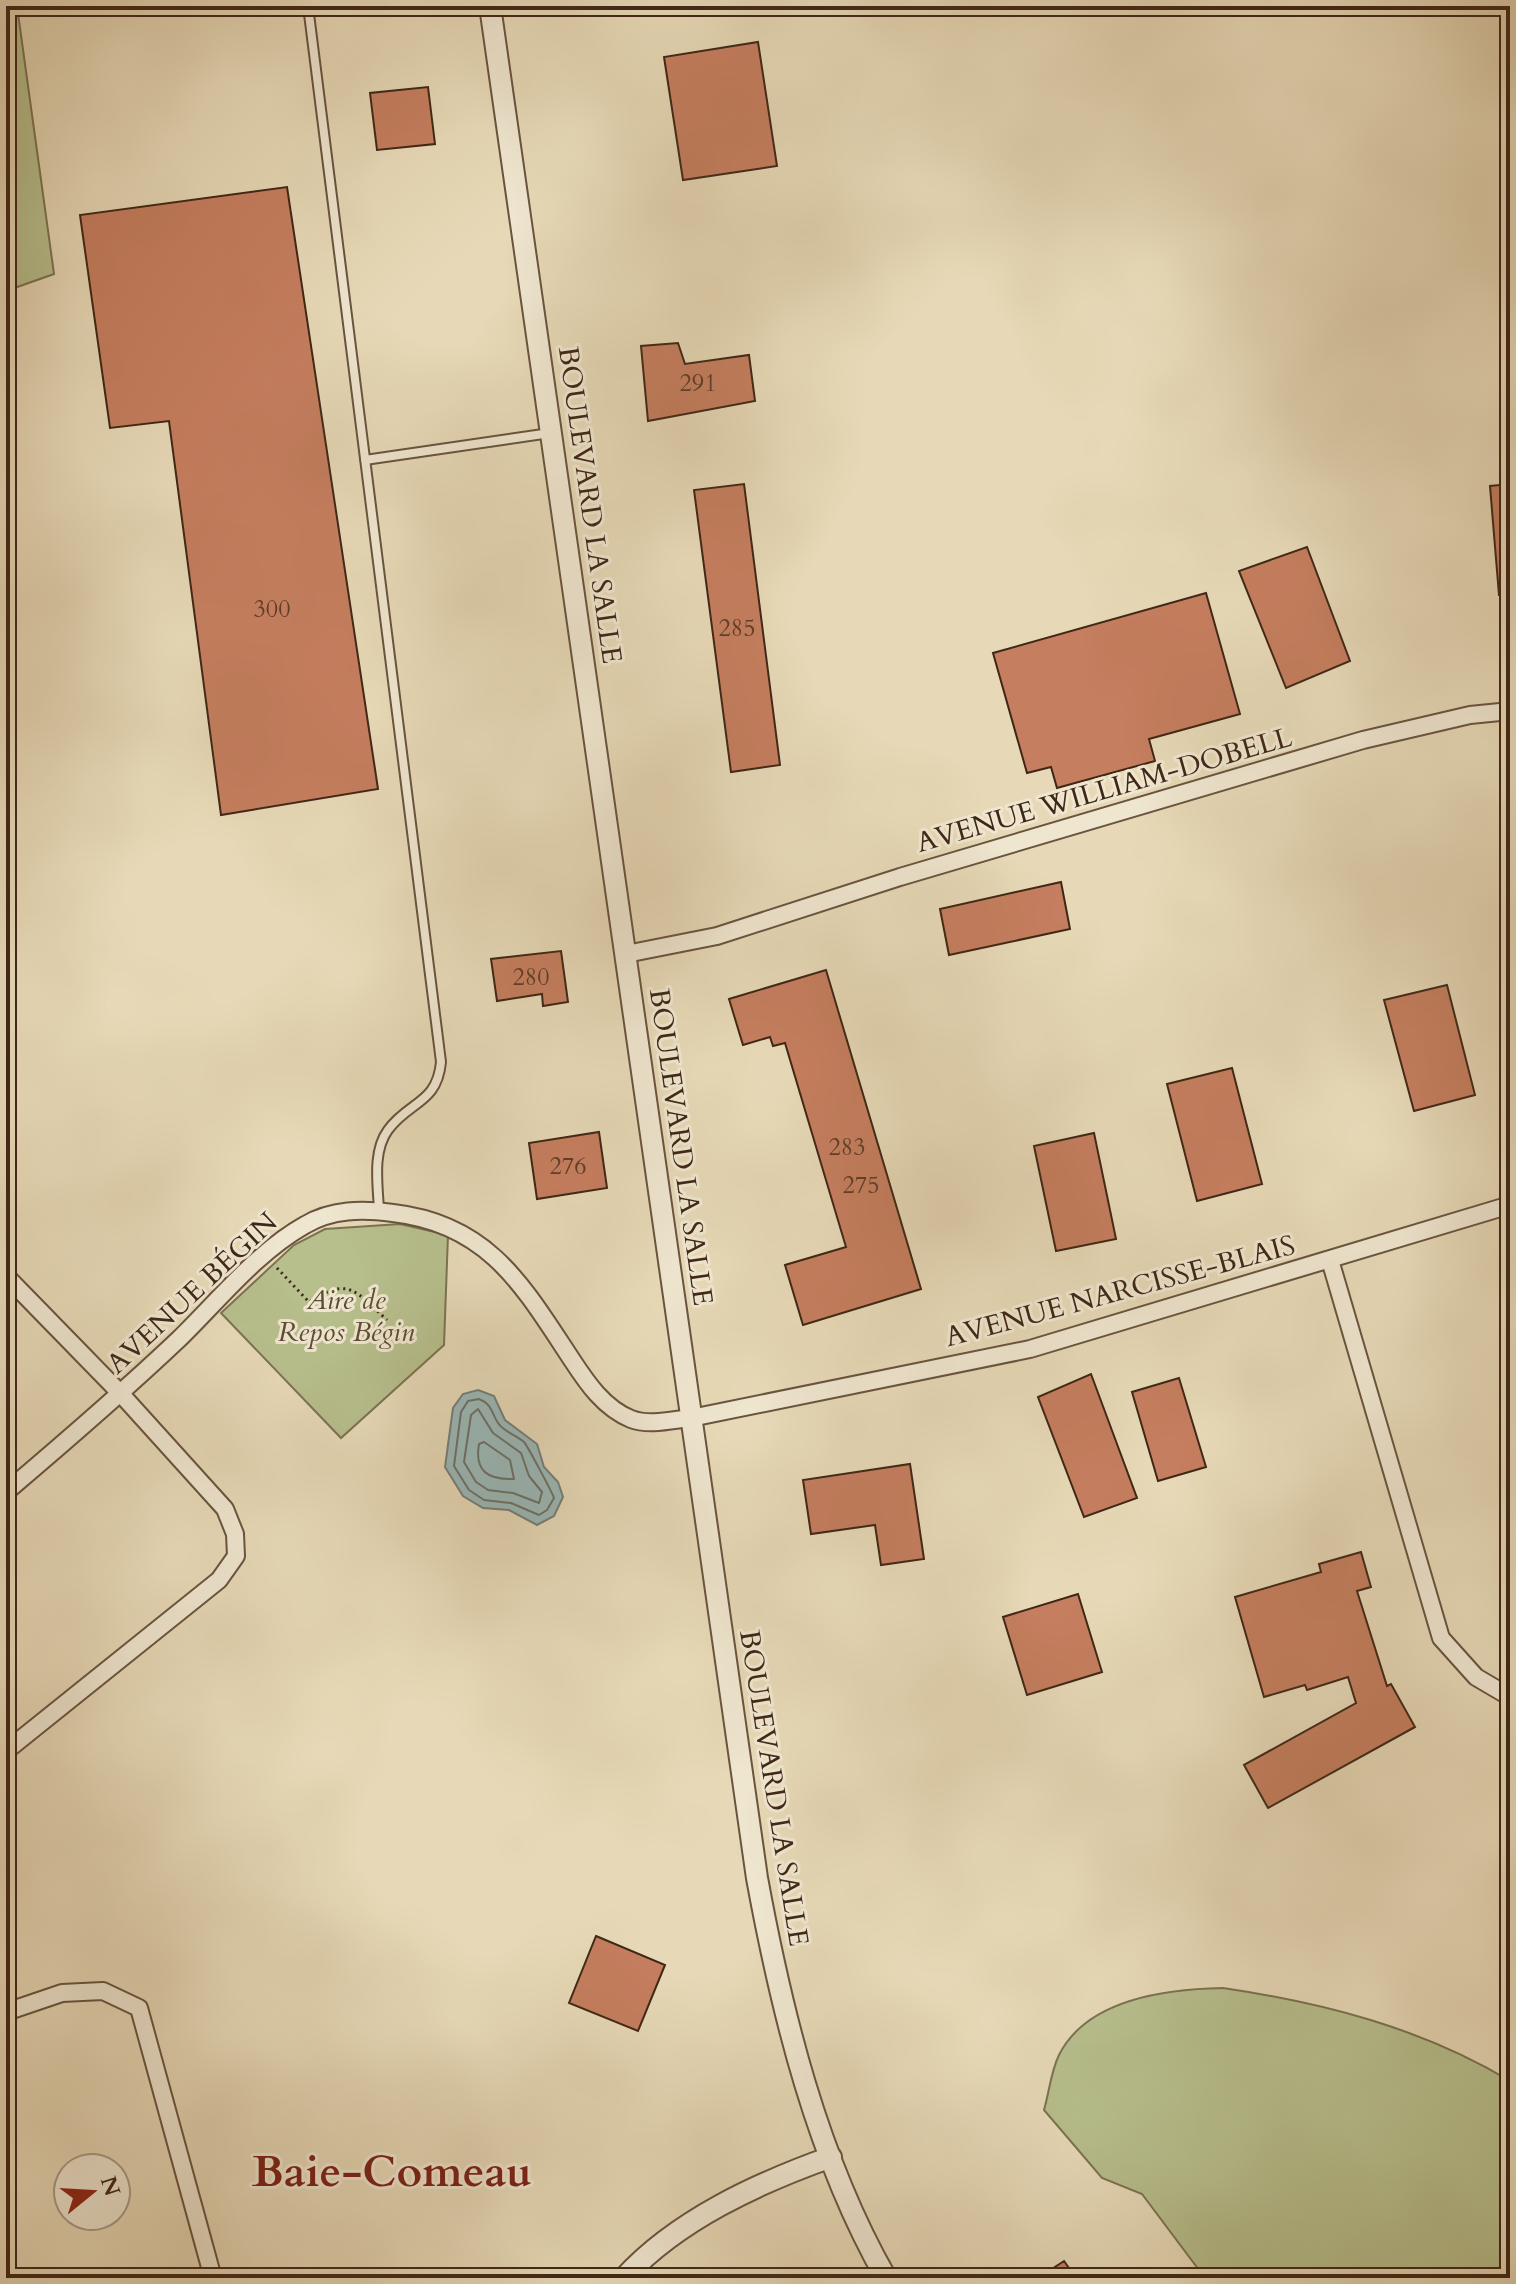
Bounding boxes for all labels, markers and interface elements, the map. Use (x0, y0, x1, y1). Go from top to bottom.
street label: BOULEVARD LA SALLE (549, 344, 631, 666)
house number: 291 (680, 367, 716, 400)
house number: 300 (254, 593, 290, 626)
house number: 285 (719, 612, 755, 645)
street label: AVENUE WILLIAM-DOBELL (912, 718, 1296, 862)
house number: 280 (513, 961, 549, 994)
street label: BOULEVARD LA SALLE (640, 986, 722, 1308)
house number: 283 (829, 1131, 865, 1164)
house number: 276 (550, 1150, 586, 1183)
house number: 275 (843, 1169, 879, 1202)
street label: AVENUE BÉGIN (98, 1204, 286, 1382)
street label: AVENUE NARCISSE-BLAIS (941, 1226, 1299, 1356)
park label: Aire de Repos Bégin (278, 1281, 415, 1351)
street label: BOULEVARD LA SALLE (730, 1627, 818, 1949)
district label: Baie-Comeau (252, 2142, 532, 2202)
north arrow (52, 2152, 132, 2232)
text: N (93, 2172, 127, 2200)

